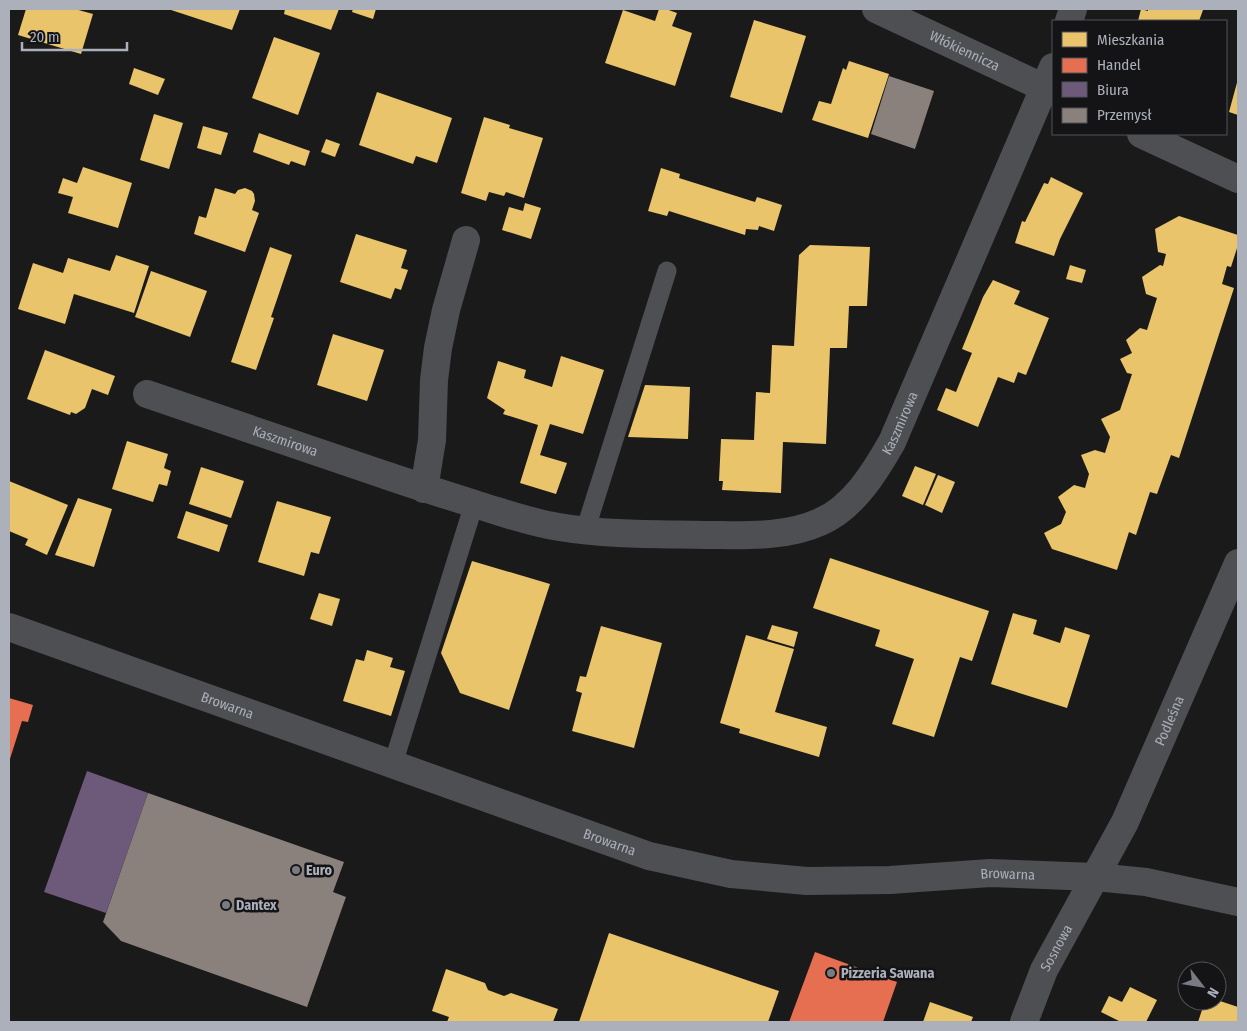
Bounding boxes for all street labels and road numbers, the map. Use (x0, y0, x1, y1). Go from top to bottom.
street label: Włókiennicza (927, 27, 1002, 75)
street label: Kaszmirowa (878, 389, 922, 458)
street label: Kaszmirowa (250, 422, 320, 460)
street label: Browarna (199, 688, 256, 723)
street label: Podleśna (1151, 693, 1188, 748)
street label: Browarna (581, 825, 638, 860)
street label: Browarna (980, 865, 1035, 884)
street label: Sosnowa (1037, 922, 1076, 974)

